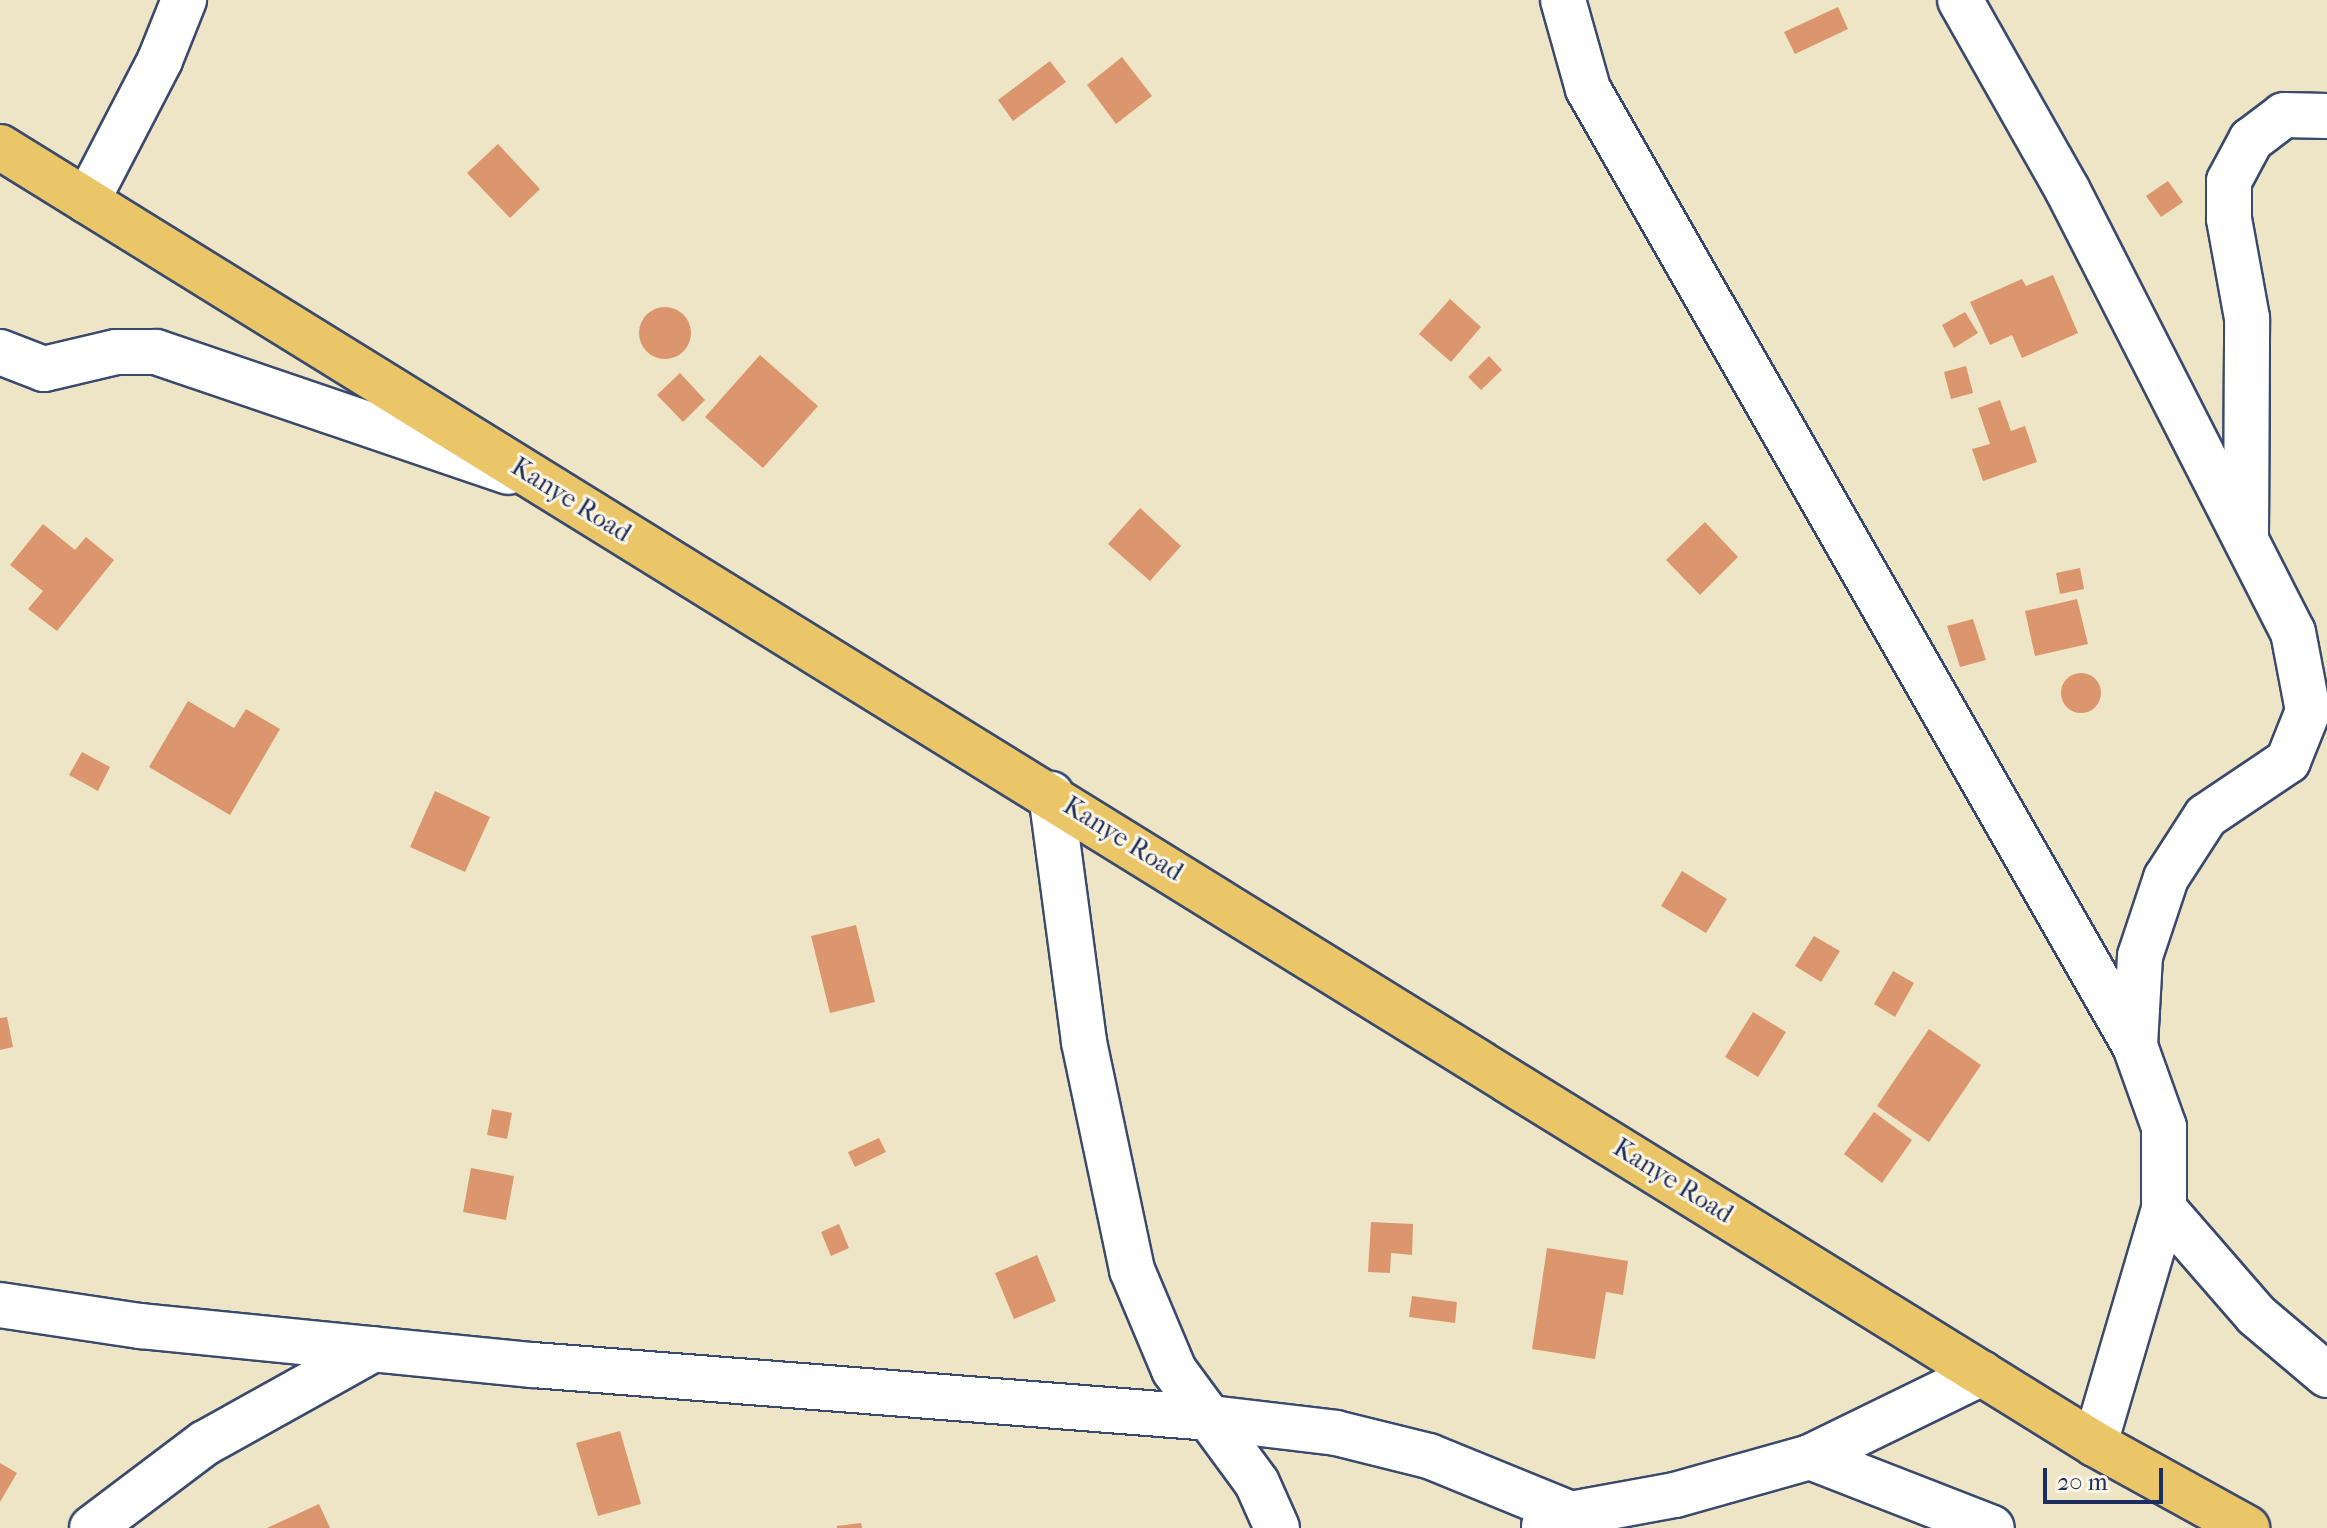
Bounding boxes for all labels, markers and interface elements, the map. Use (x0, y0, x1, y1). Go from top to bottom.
street label: Kanye Road (505, 451, 637, 549)
street label: Kanye Road (1057, 790, 1189, 888)
street label: Kanye Road (1607, 1132, 1739, 1230)
scale bar (2047, 1452, 2167, 1502)
text: 20 m (2057, 1468, 2108, 1496)

